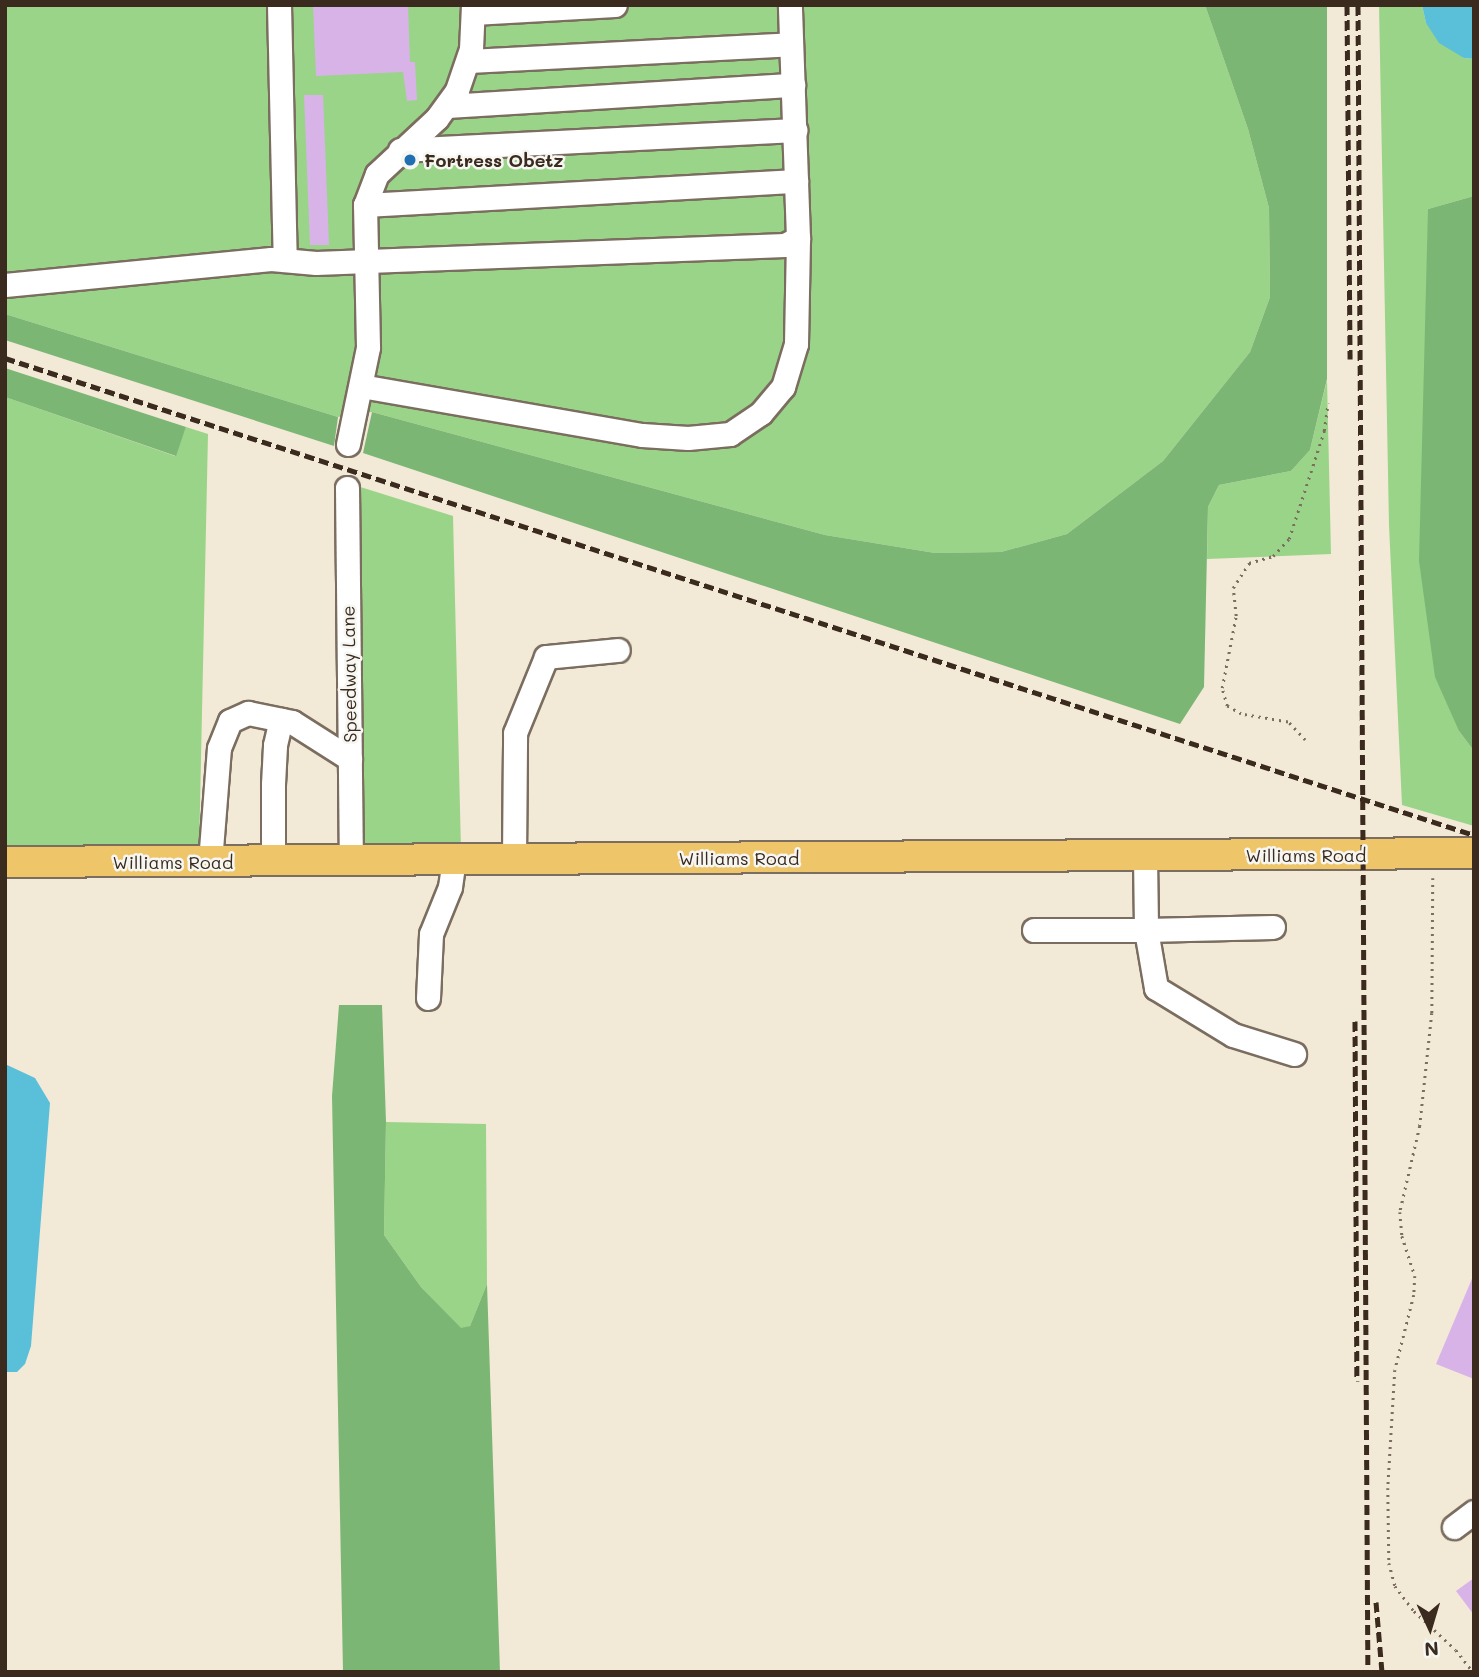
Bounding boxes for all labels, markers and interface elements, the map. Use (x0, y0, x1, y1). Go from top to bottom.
place label: Fortress Obetz (424, 149, 564, 171)
marker: Fortress Obetz (402, 152, 418, 168)
street label: Speedway Lane (337, 605, 361, 743)
street label: Williams Road (1246, 844, 1366, 866)
street label: Williams Road (679, 847, 799, 869)
street label: Williams Road (113, 851, 233, 873)
north arrow (1395, 1593, 1465, 1663)
text: N (1423, 1636, 1440, 1662)

